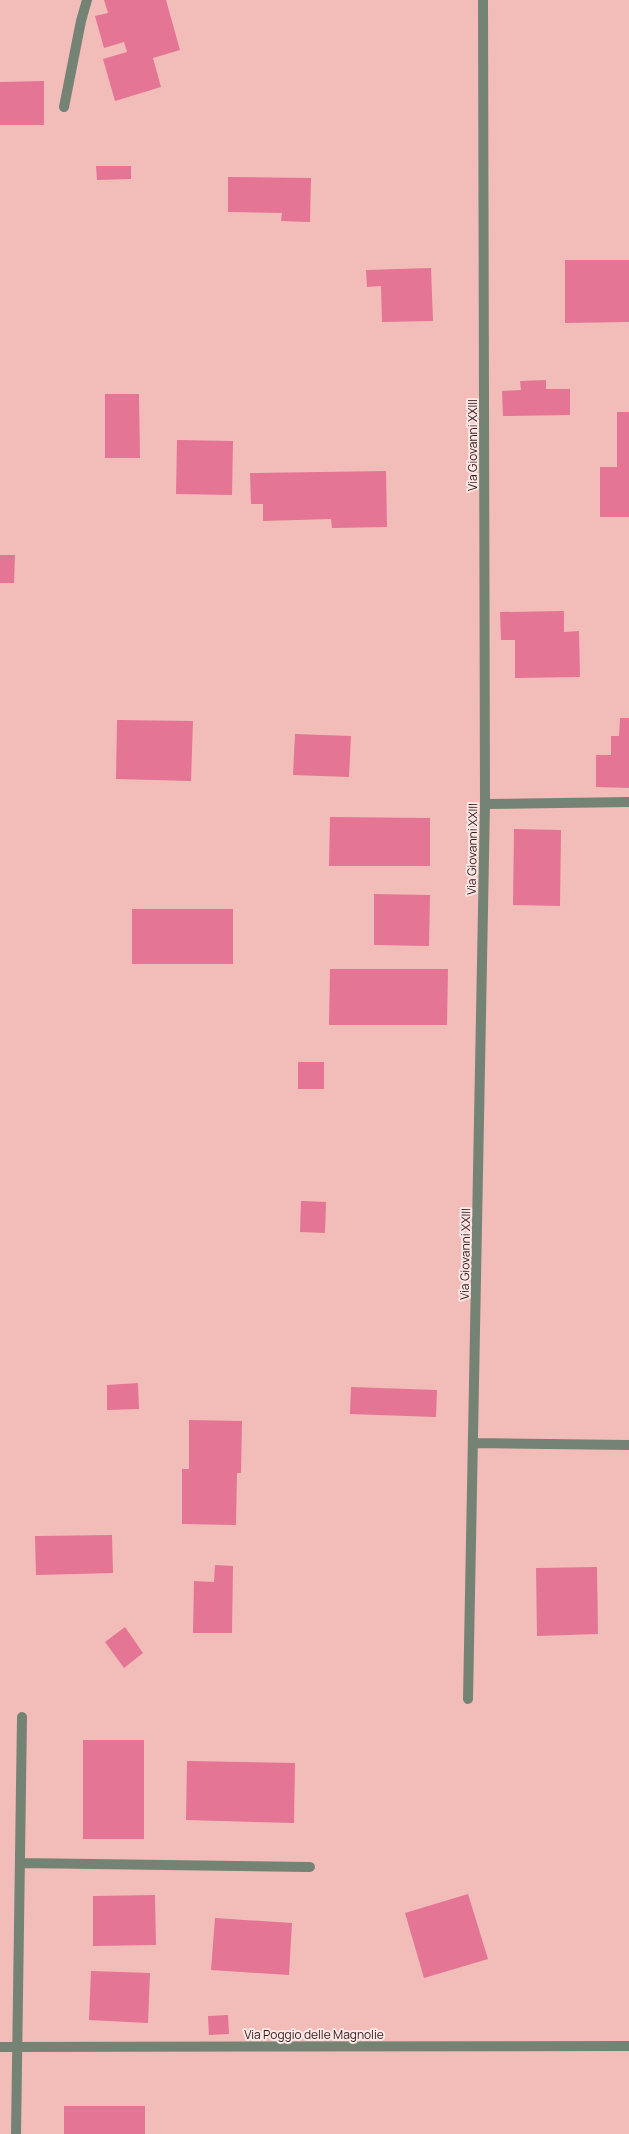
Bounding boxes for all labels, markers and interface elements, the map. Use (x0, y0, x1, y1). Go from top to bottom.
street label: Via Giovanni XXIII (464, 399, 481, 491)
street label: Via Giovanni XXIII (463, 803, 481, 895)
street label: Via Giovanni XXIII (456, 1208, 474, 1300)
street label: Via Poggio delle Magnolie (244, 2026, 384, 2043)

